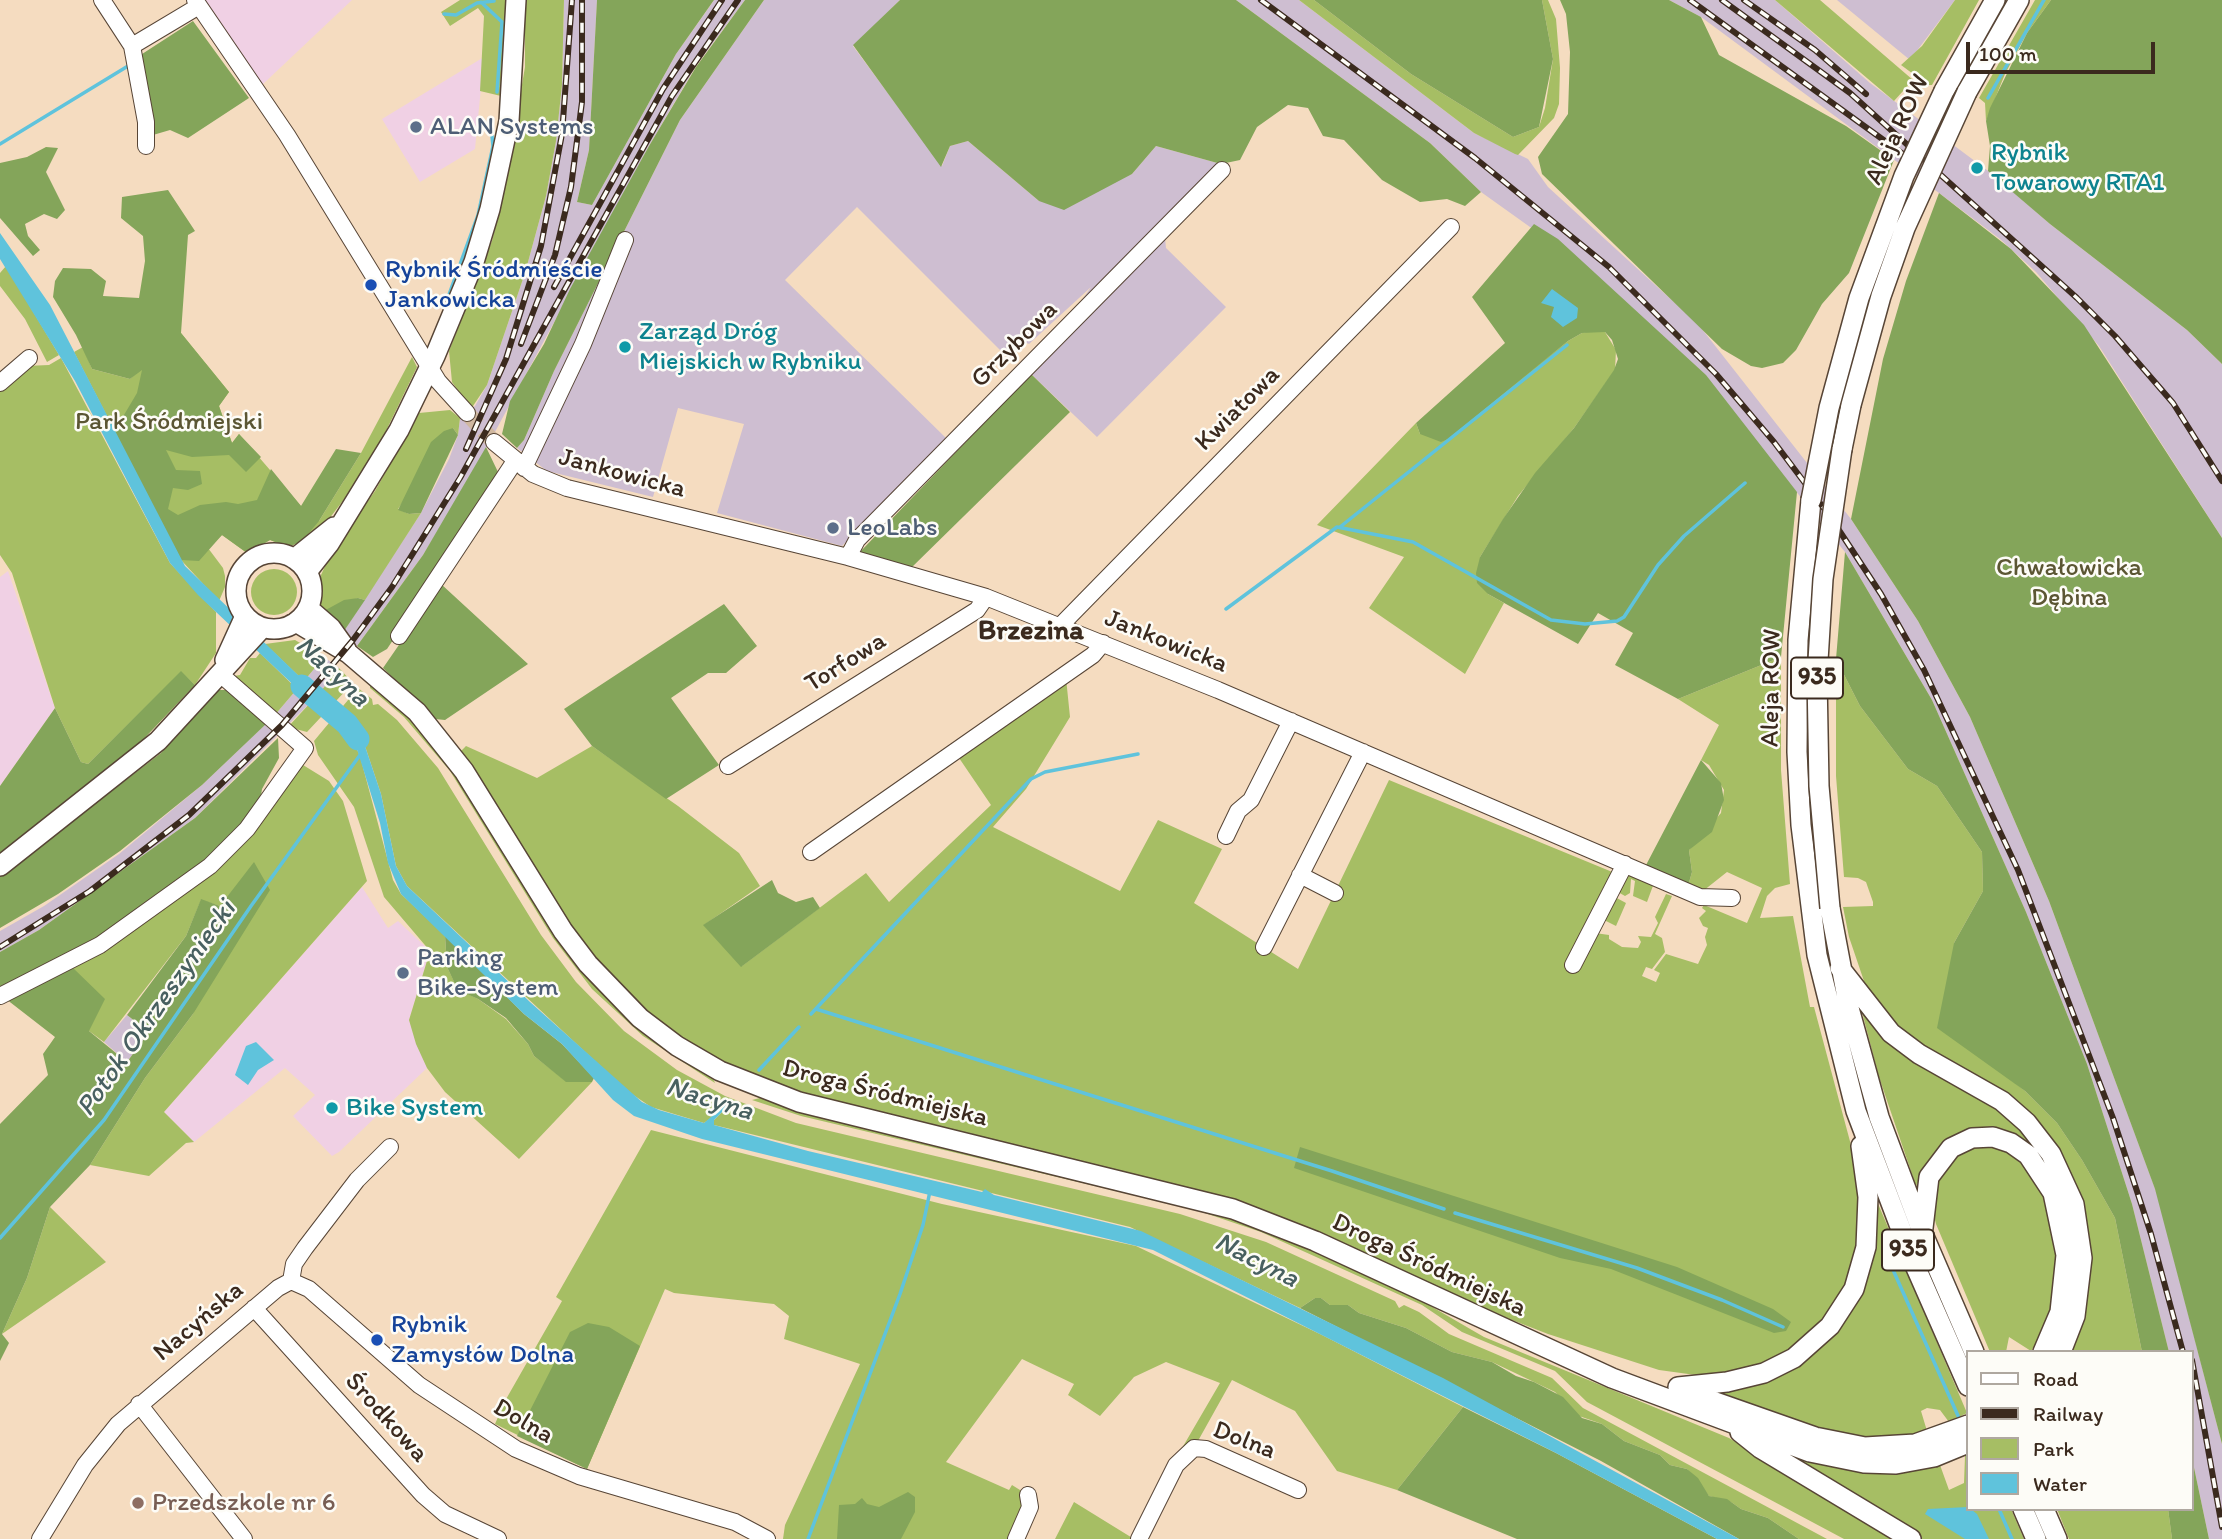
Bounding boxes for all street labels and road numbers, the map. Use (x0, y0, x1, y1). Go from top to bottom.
street label: Aleja ROW (1859, 70, 1937, 190)
street label: Grzybowa (965, 295, 1065, 395)
street label: Kwiatowa (1189, 360, 1287, 458)
street label: Jankowicka (555, 442, 689, 506)
street label: Jankowicka (1100, 603, 1232, 681)
street label: Torfowa (800, 626, 892, 700)
street label: Aleja ROW (1755, 629, 1789, 747)
road number: 935 (1791, 658, 1843, 698)
street label: Droga Śródmiejska (779, 1053, 991, 1135)
street label: Droga Śródmiejska (1327, 1207, 1531, 1325)
road number: 935 (1882, 1230, 1934, 1270)
street label: Nacyńska (148, 1275, 250, 1369)
street label: Środkowa (338, 1367, 434, 1469)
street label: Dolna (487, 1392, 559, 1452)
street label: Dolna (1208, 1415, 1280, 1467)

